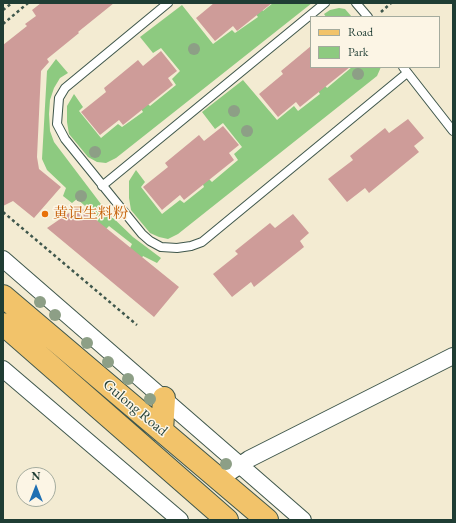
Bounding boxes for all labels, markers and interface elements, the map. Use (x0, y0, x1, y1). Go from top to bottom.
legend (310, 16, 440, 68)
text: Road (348, 24, 373, 40)
text: Park (348, 44, 368, 60)
place label: 黄记生料粉 (53, 205, 128, 223)
marker: 黄记生料粉 (40, 209, 50, 219)
street label: Gulong Road (99, 376, 171, 440)
north arrow (16, 467, 56, 507)
text: N (32, 469, 40, 483)

